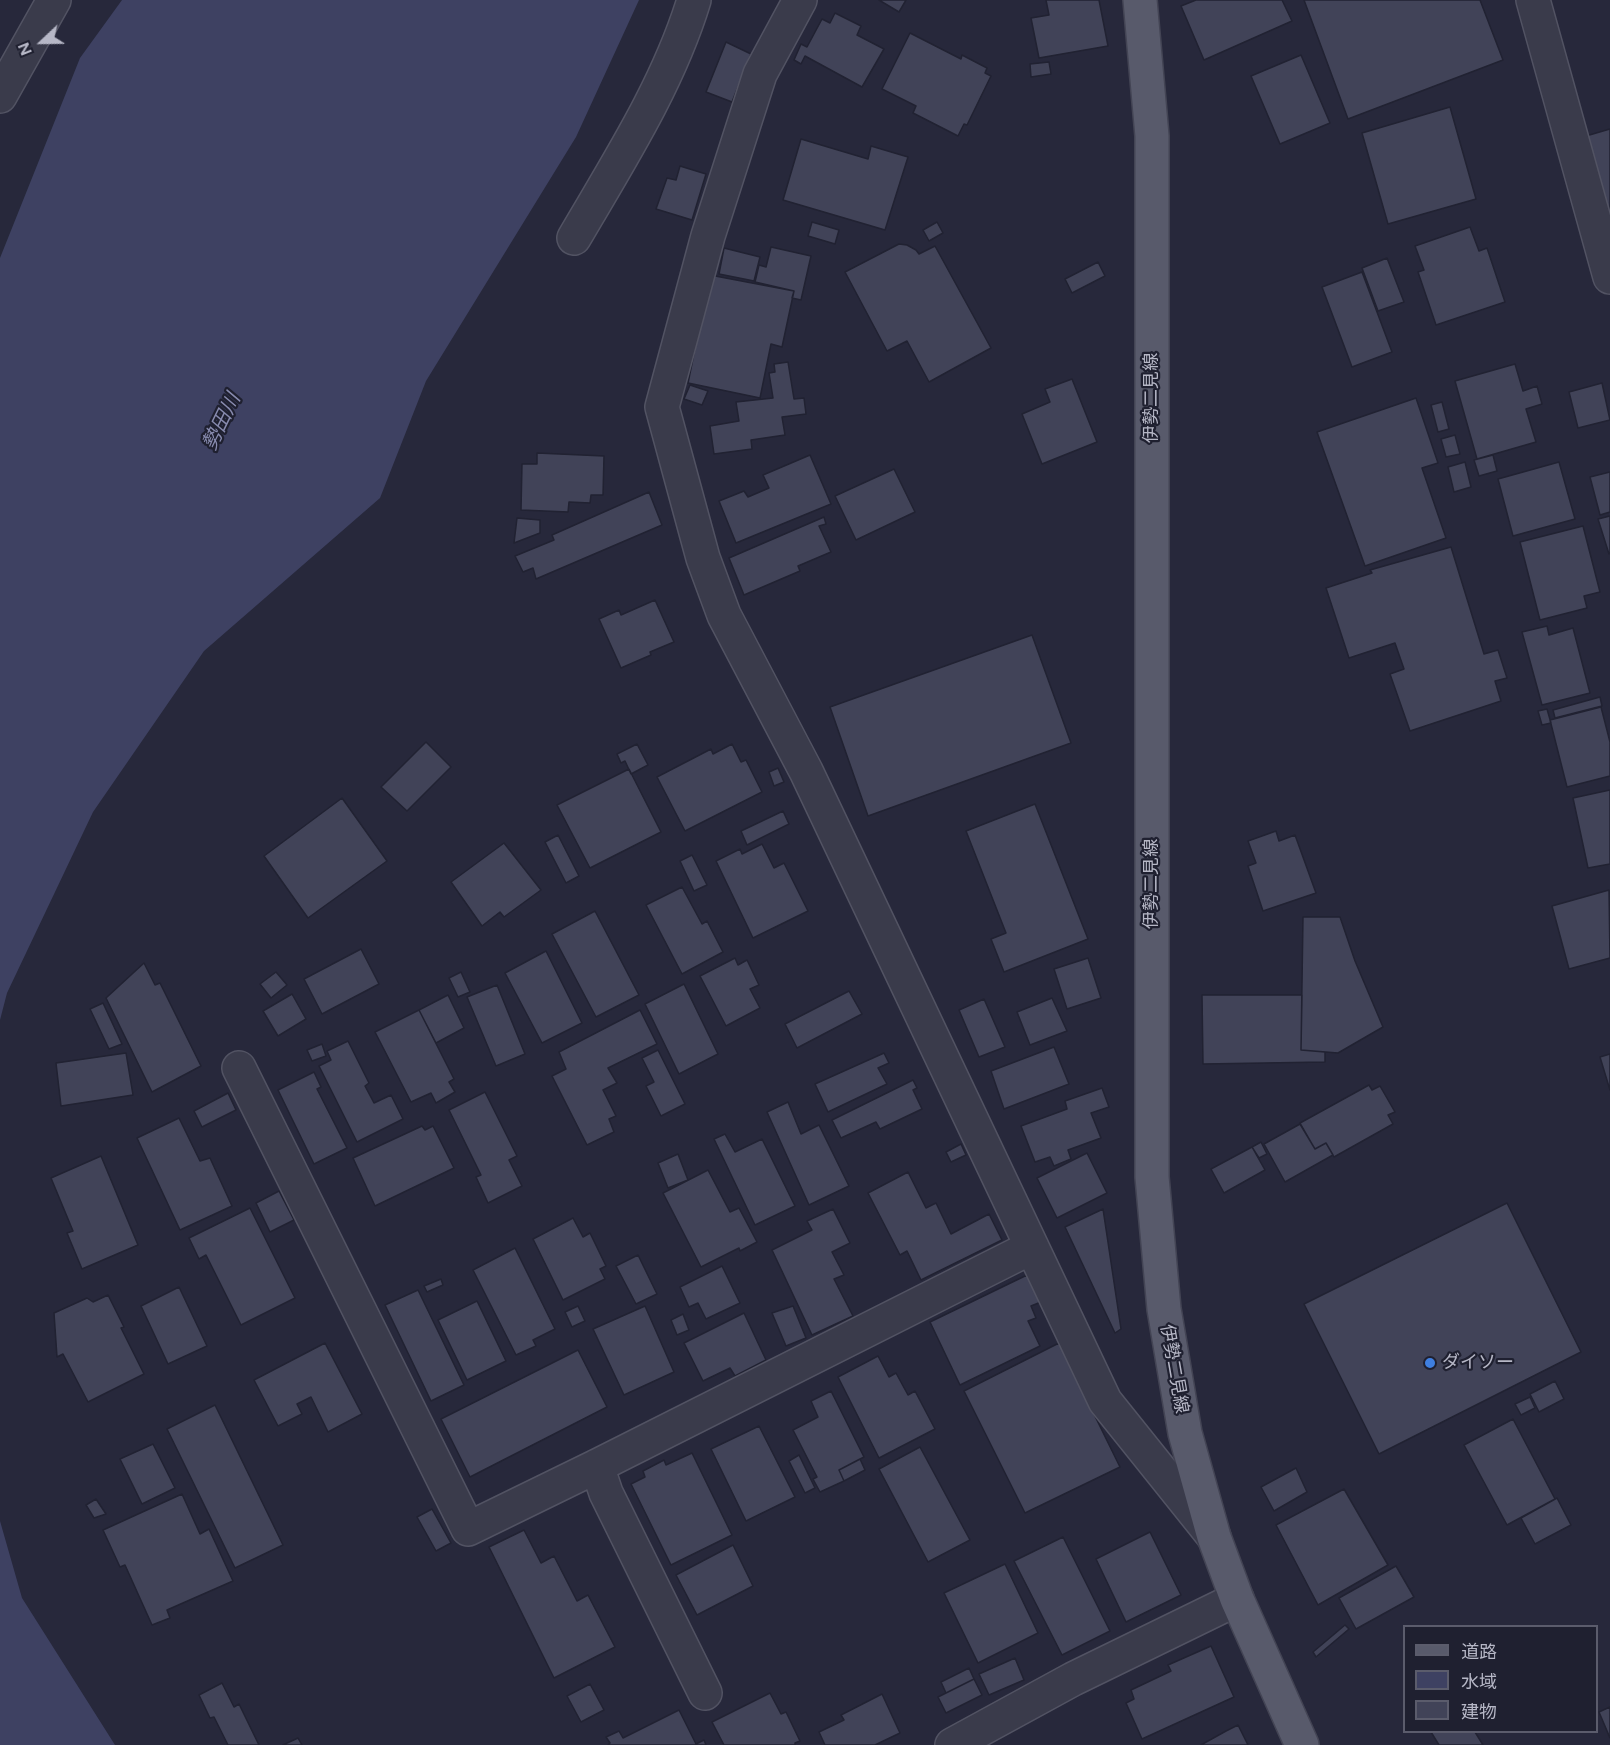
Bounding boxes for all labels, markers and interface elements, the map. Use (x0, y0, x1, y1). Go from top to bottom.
north arrow (12, 12, 72, 72)
text: N (14, 40, 36, 58)
street label: 伊勢二見線 (1141, 353, 1163, 443)
water label: 勢田川 (198, 390, 246, 454)
street label: 伊勢二見線 (1141, 839, 1163, 929)
street label: 伊勢二見線 (1156, 1323, 1192, 1415)
place label: ダイソー (1442, 1352, 1514, 1374)
marker: ダイソー (1423, 1356, 1437, 1370)
legend (1403, 1625, 1598, 1733)
text: 道路 (1461, 1641, 1497, 1663)
text: 水域 (1461, 1671, 1497, 1693)
text: 建物 (1461, 1701, 1497, 1723)

